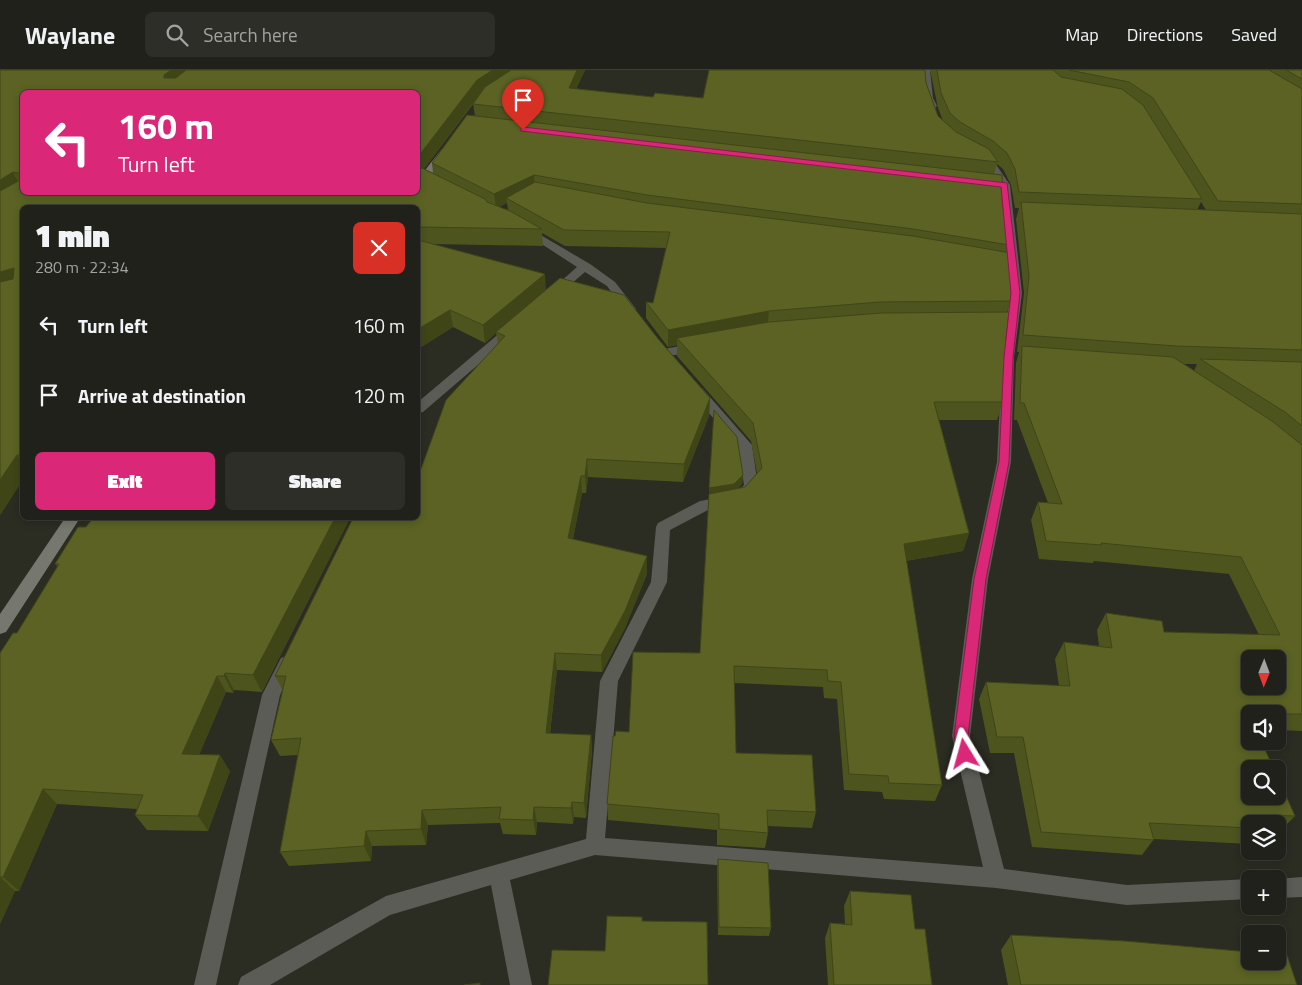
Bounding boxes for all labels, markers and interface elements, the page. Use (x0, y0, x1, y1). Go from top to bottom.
search box (145, 12, 495, 57)
text: Waylane (25, 17, 115, 53)
text: Search here (203, 20, 298, 49)
icon: search (163, 21, 191, 49)
text: Map (1065, 21, 1099, 48)
text: Directions (1127, 21, 1203, 48)
text: Saved (1231, 21, 1277, 48)
pin (502, 79, 544, 130)
icon: arrive (509, 86, 537, 114)
text: 160 m (118, 99, 214, 153)
icon: left (35, 110, 100, 175)
text: Turn left (118, 147, 195, 181)
text: 1 min (35, 213, 110, 259)
button: close (353, 222, 405, 274)
text: 280 m · 22:34 (35, 255, 129, 279)
icon: left (35, 311, 63, 339)
text: Turn left (78, 311, 148, 340)
text: 160 m (353, 311, 405, 340)
icon: arrive (35, 381, 63, 409)
text: Arrive at destination (78, 381, 246, 410)
text: 120 m (353, 381, 405, 410)
button: Exit (35, 452, 215, 510)
button: Share (225, 452, 405, 510)
north arrow (1241, 650, 1286, 695)
map controls (1241, 650, 1286, 970)
button: sound (1241, 705, 1286, 750)
position arrow (938, 727, 990, 779)
button: search (1241, 760, 1286, 805)
button: layers (1241, 815, 1286, 860)
button: + (1241, 870, 1286, 915)
button: − (1241, 925, 1286, 970)

